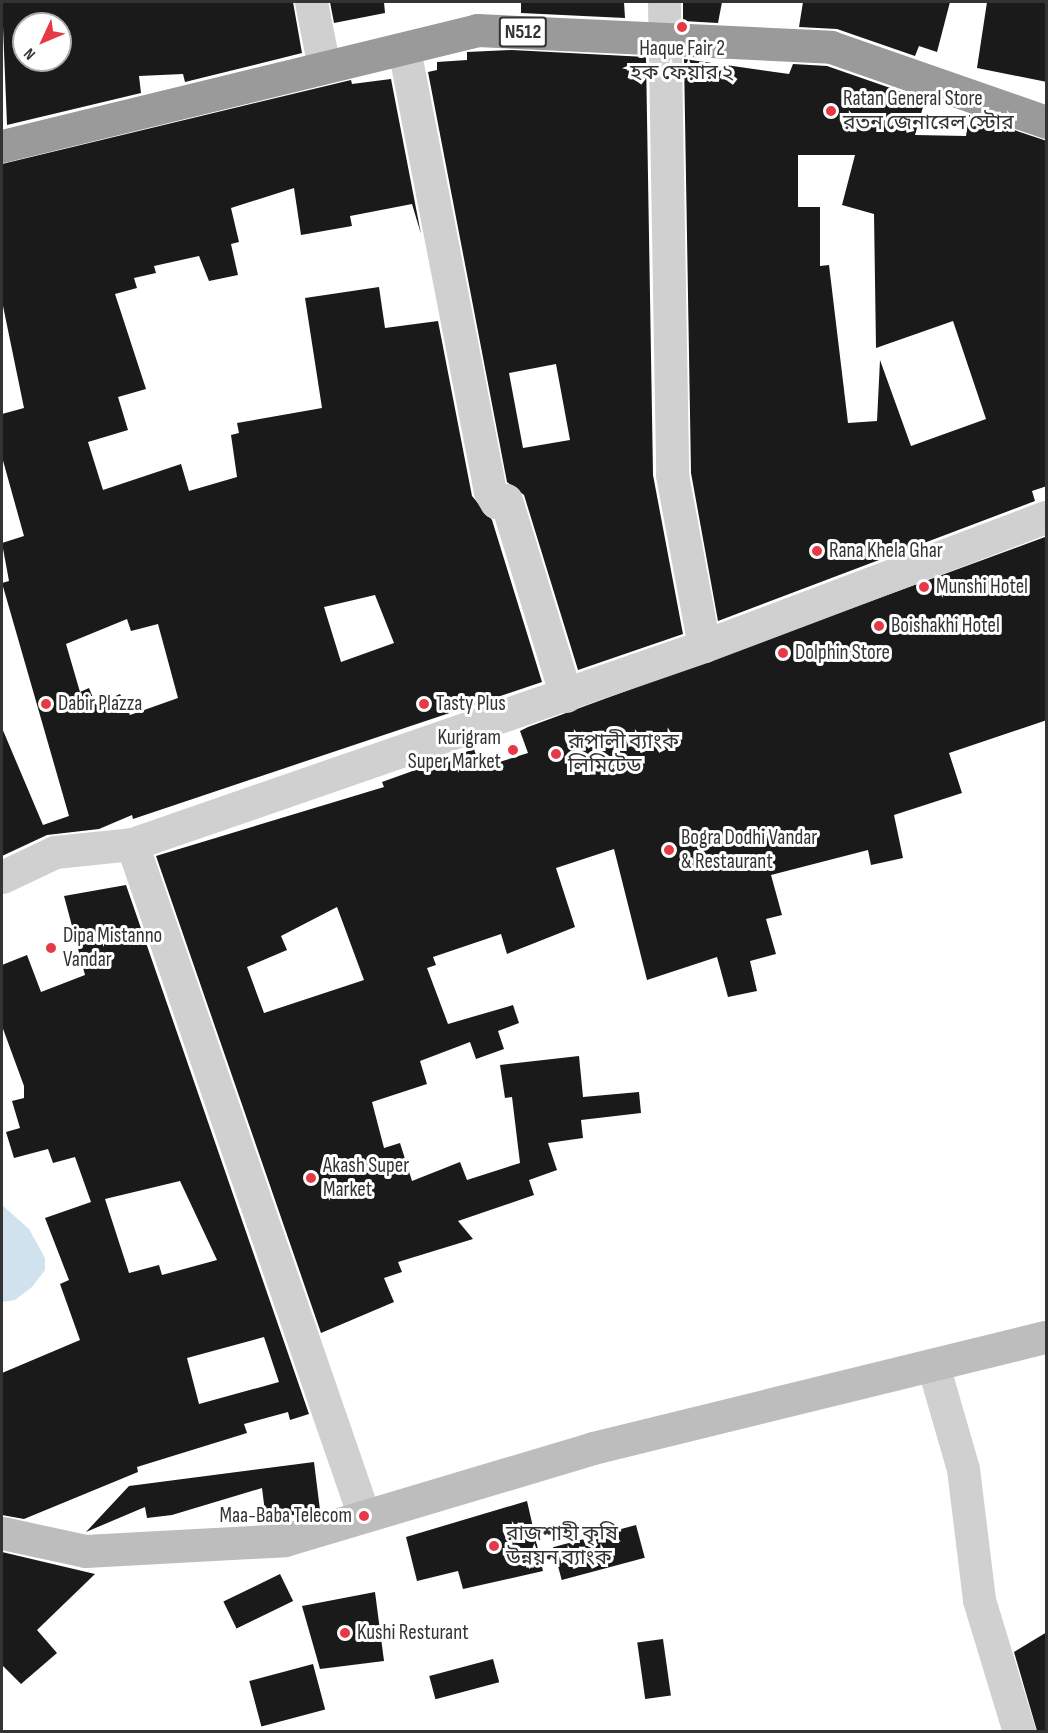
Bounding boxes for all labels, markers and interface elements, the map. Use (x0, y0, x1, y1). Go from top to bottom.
north arrow (12, 12, 72, 72)
road number: N512 (498, 15, 548, 49)
marker: Haque Fair 2 হক ফেয়ার ২ (675, 20, 689, 34)
place label: Haque Fair 2 হক ফেয়ার ২ (630, 36, 734, 86)
text: N (20, 44, 40, 63)
place label: Ratan General Store রতন জেনারেল স্টোর (843, 86, 1014, 136)
marker: Ratan General Store রতন জেনারেল স্টোর (824, 104, 838, 118)
place label: Rana Khela Ghar (829, 538, 943, 564)
marker: Rana Khela Ghar (810, 544, 824, 558)
place label: Munshi Hotel (936, 574, 1028, 600)
marker: Munshi Hotel (917, 580, 931, 594)
place label: Boishakhi Hotel (891, 613, 1000, 639)
marker: Boishakhi Hotel (872, 619, 886, 633)
place label: Dolphin Store (795, 640, 890, 666)
marker: Dolphin Store (776, 646, 790, 660)
place label: Dabir Plazza (58, 691, 142, 717)
place label: Tasty Plus (436, 691, 506, 717)
marker: Dabir Plazza (39, 697, 53, 711)
marker: Tasty Plus (417, 697, 431, 711)
place label: Kurigram Super Market (408, 725, 501, 775)
place label: রূপালী ব্যাংক লিমিটেড (568, 729, 679, 779)
marker: Kurigram Super Market (506, 743, 520, 757)
marker: রূপালী ব্যাংক লিমিটেড (549, 747, 563, 761)
place label: Bogra Dodhi Vandar & Restaurant (681, 825, 817, 875)
marker: Bogra Dodhi Vandar & Restaurant (662, 843, 676, 857)
place label: Dipa Mistanno Vandar (63, 923, 162, 973)
marker: Dipa Mistanno Vandar (44, 941, 58, 955)
place label: Akash Super Market (323, 1153, 409, 1203)
marker: Akash Super Market (304, 1171, 318, 1185)
place label: Maa-Baba Telecom (220, 1503, 352, 1529)
marker: Maa-Baba Telecom (357, 1509, 371, 1523)
place label: রাজশাহী কৃষি উন্নয়ন ব্যাংক (506, 1521, 618, 1571)
marker: রাজশাহী কৃষি উন্নয়ন ব্যাংক (487, 1539, 501, 1553)
place label: Kushi Resturant (357, 1620, 469, 1646)
marker: Kushi Resturant (338, 1626, 352, 1640)

